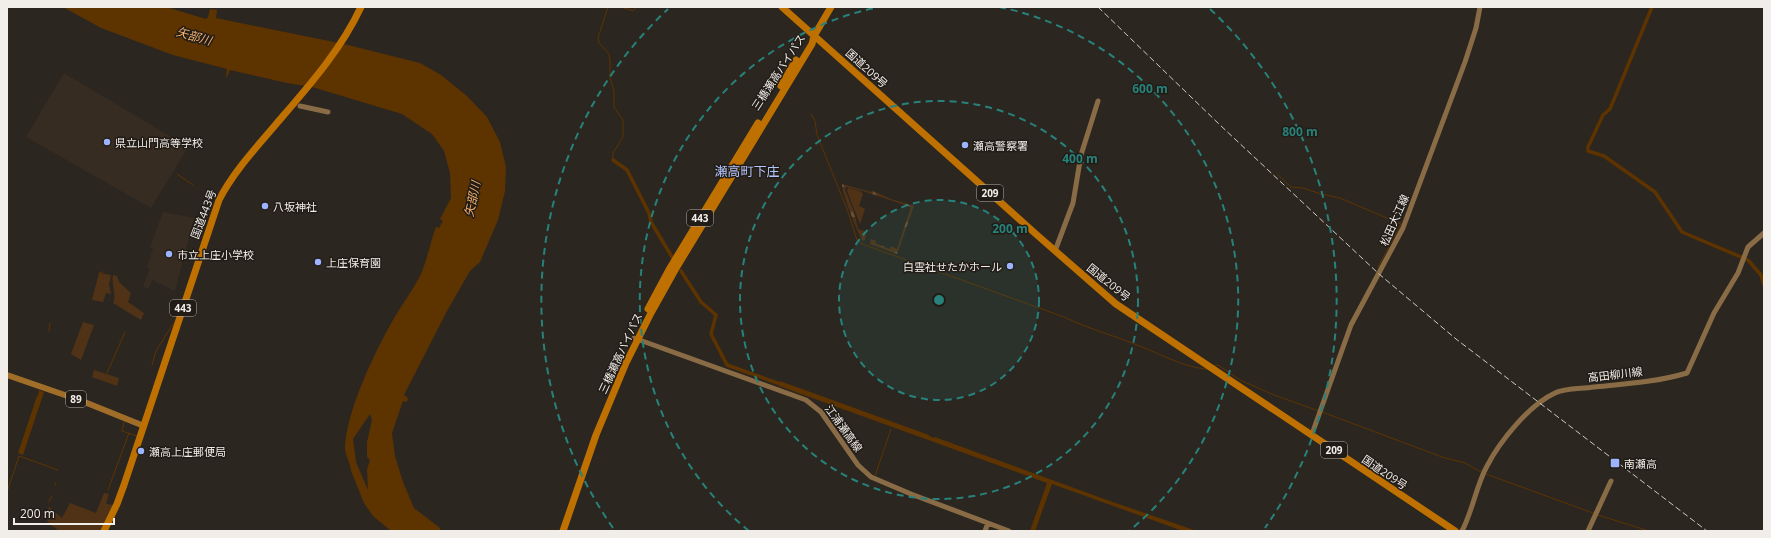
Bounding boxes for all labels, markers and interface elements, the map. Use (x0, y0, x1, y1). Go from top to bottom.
water label: 矢部川 (174, 23, 216, 50)
street label: 三橋瀬高バイパス (748, 31, 808, 113)
street label: 国道209号 (843, 45, 891, 91)
text: 600 m (1132, 80, 1168, 97)
text: 800 m (1282, 123, 1318, 140)
place label: 県立山門高等学校 (115, 135, 203, 150)
marker: 県立山門高等学校 (102, 137, 112, 147)
place label: 瀬高警察署 (973, 138, 1028, 153)
marker: 瀬高警察署 (960, 140, 970, 150)
text: 400 m (1062, 150, 1098, 167)
district label: 瀬高町下庄 (714, 162, 780, 180)
water label: 矢部川 (460, 178, 484, 218)
road number: 209 (977, 185, 1003, 201)
street label: 国道443号 (187, 187, 219, 241)
street label: 松田大江線 (1376, 192, 1412, 248)
place label: 八坂神社 (273, 199, 317, 214)
marker: 八坂神社 (260, 201, 270, 211)
road number: 443 (687, 210, 713, 226)
text: 200 m (992, 220, 1028, 237)
place label: 市立上庄小学校 (177, 247, 254, 262)
marker: 市立上庄小学校 (164, 249, 174, 259)
place label: 上庄保育園 (326, 255, 381, 270)
marker: 上庄保育園 (313, 257, 323, 267)
place label: 白雲社せたかホール (903, 259, 1002, 274)
street label: 国道209号 (1084, 260, 1134, 304)
marker: 白雲社せたかホール (1005, 261, 1015, 271)
centre of rings (932, 293, 946, 307)
road number: 443 (170, 300, 196, 316)
street label: 三橋瀬高バイパス (595, 310, 645, 396)
street label: 高田柳川線 (1587, 363, 1643, 385)
road number: 89 (66, 391, 86, 407)
street label: 江浦瀬高線 (822, 401, 866, 455)
road number: 209 (1321, 442, 1347, 458)
place label: 瀬高上庄郵便局 (149, 444, 226, 459)
marker: 瀬高上庄郵便局 (136, 446, 146, 456)
street label: 国道209号 (1359, 451, 1411, 493)
place label: 南瀬高 (1624, 456, 1657, 471)
marker: 南瀬高 (1609, 457, 1621, 469)
scale bar (14, 500, 114, 526)
text: 200 m (20, 505, 55, 522)

